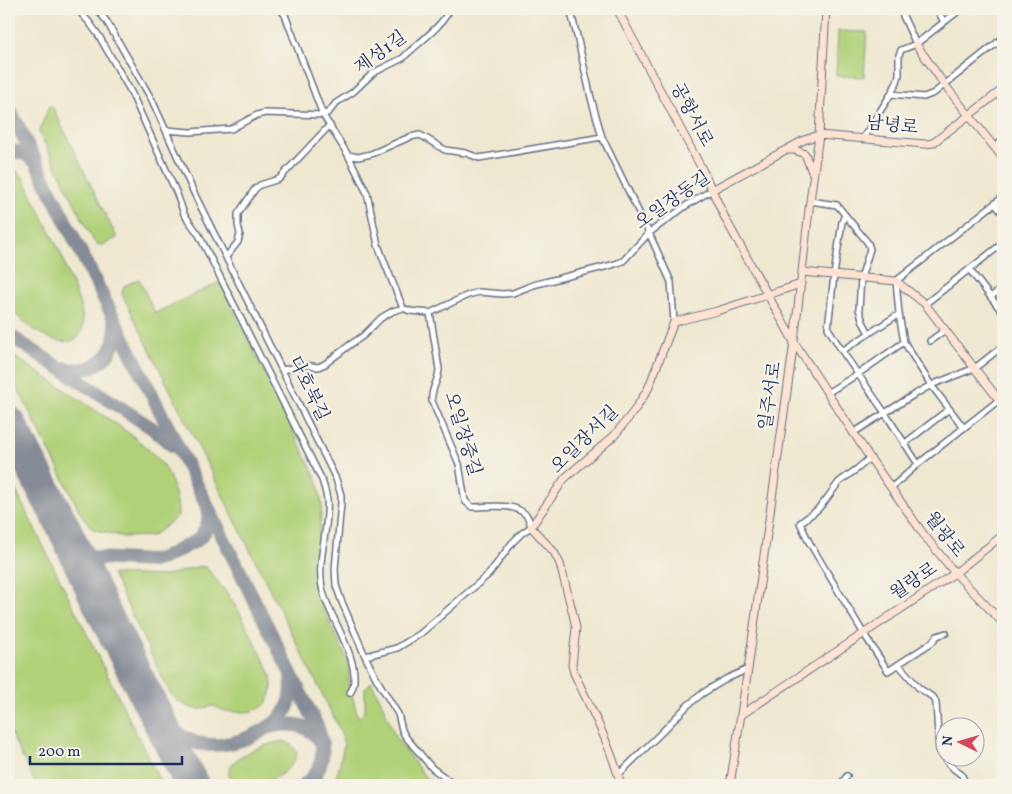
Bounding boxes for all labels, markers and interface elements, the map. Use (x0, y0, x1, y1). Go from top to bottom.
street label: 제성1길 (350, 26, 412, 80)
street label: 공항서로 (664, 78, 718, 152)
street label: 남녕로 (865, 111, 919, 141)
street label: 오일장동길 (630, 166, 716, 236)
street label: 다호북길 (282, 352, 334, 426)
street label: 일주서로 (754, 360, 788, 432)
street label: 오일장중길 (437, 389, 487, 479)
street label: 오일장서길 (545, 400, 625, 480)
street label: 월광로 (918, 507, 970, 563)
street label: 월랑로 (885, 557, 943, 607)
north arrow (934, 716, 984, 766)
scale bar (30, 734, 182, 766)
text: N (939, 735, 958, 747)
text: 200 m (38, 742, 81, 763)

